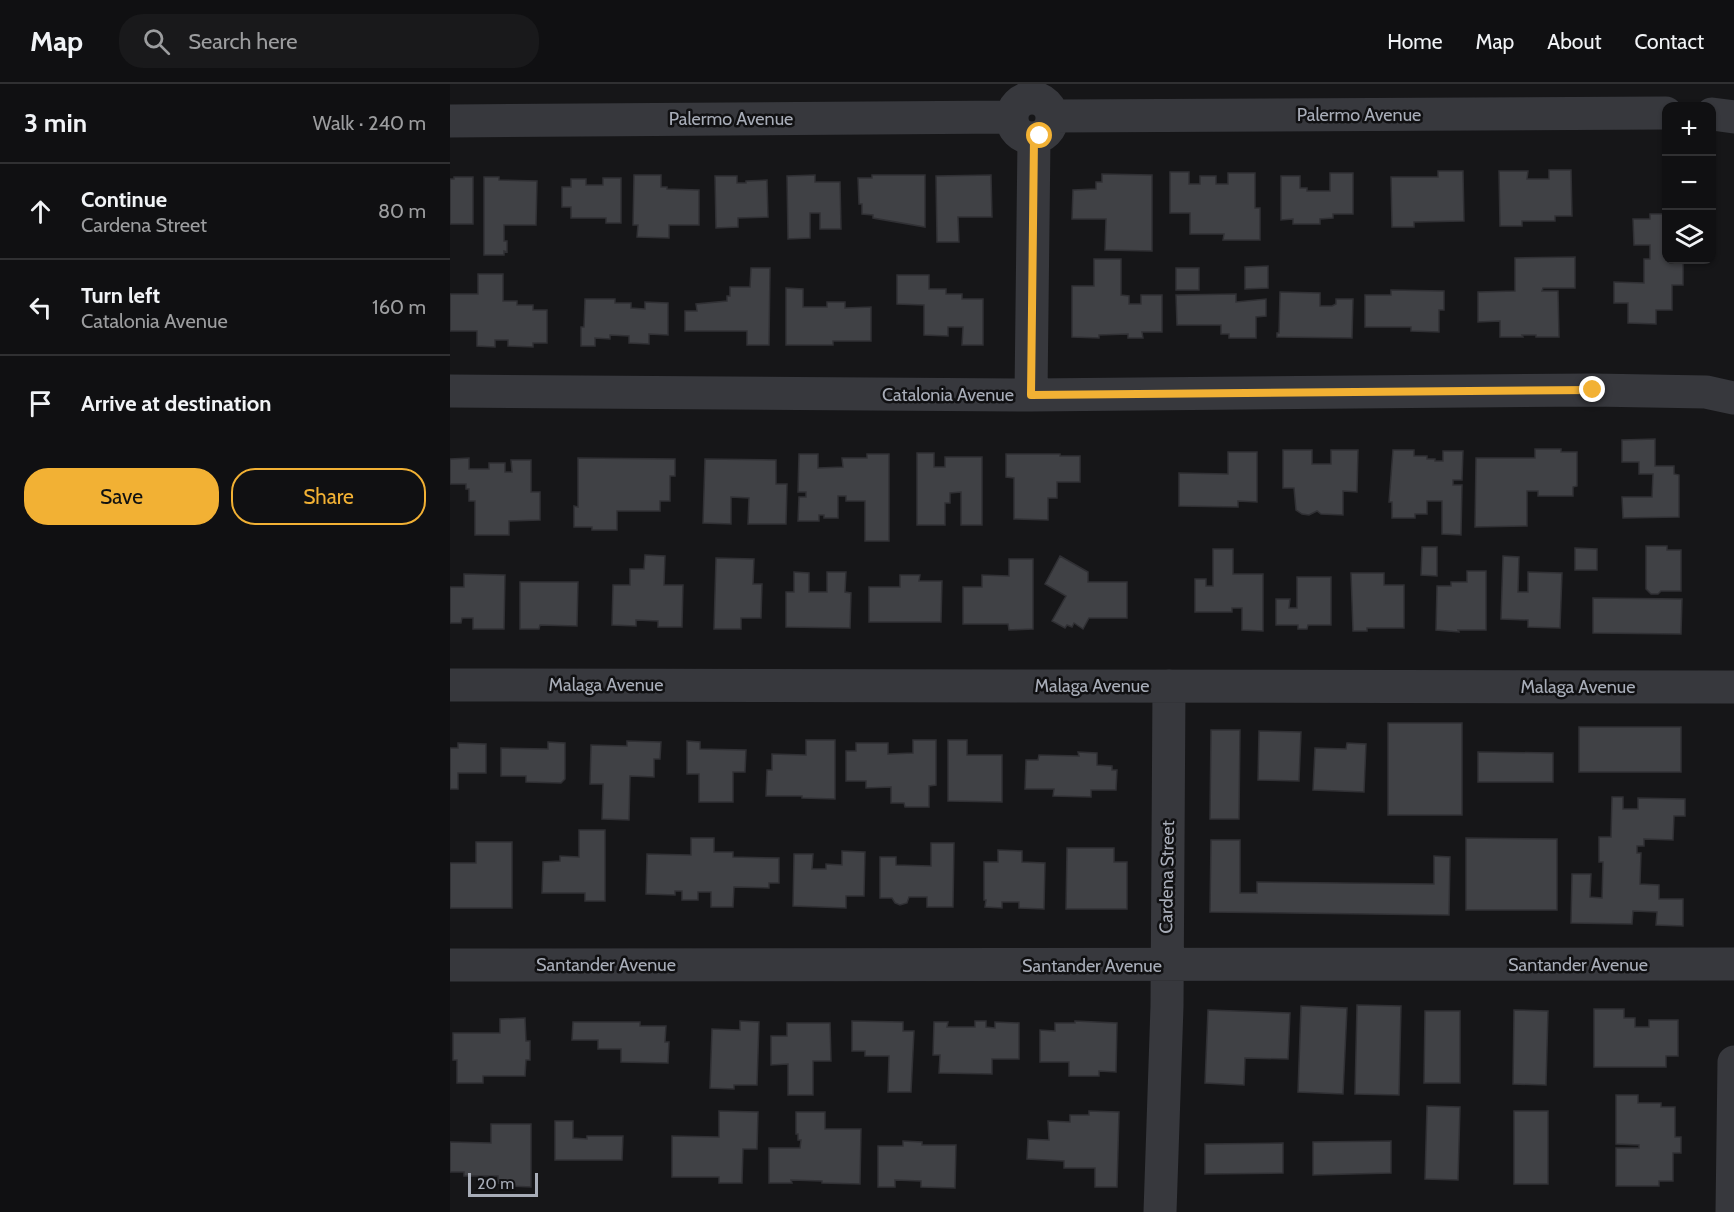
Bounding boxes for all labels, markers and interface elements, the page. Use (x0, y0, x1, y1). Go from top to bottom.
search box (119, 14, 539, 68)
text: Map (30, 24, 83, 58)
icon: search (140, 25, 173, 58)
text: Search here (188, 28, 297, 55)
text: Home (1387, 29, 1443, 54)
text: Map (1476, 29, 1514, 54)
text: About (1547, 29, 1601, 54)
text: Contact (1634, 29, 1704, 54)
map controls (1662, 102, 1716, 264)
button: + (1662, 102, 1716, 156)
street label: Palermo Avenue (1297, 104, 1421, 126)
text: 3 min (24, 107, 87, 139)
street label: Palermo Avenue (669, 108, 793, 130)
text: Walk · 240 m (313, 111, 426, 135)
route start (1026, 122, 1052, 148)
button: − (1662, 156, 1716, 210)
text: Continue (81, 186, 167, 213)
icon: ahead (24, 195, 57, 228)
text: 80 m (378, 199, 426, 223)
button: layers (1662, 210, 1716, 264)
text: Cardena Street (81, 213, 207, 237)
text: Turn left (81, 282, 160, 309)
icon: left (24, 291, 57, 324)
text: 160 m (372, 295, 426, 319)
text: Catalonia Avenue (81, 309, 228, 333)
route end (1579, 376, 1605, 402)
street label: Catalonia Avenue (882, 384, 1014, 406)
icon: arrive (24, 387, 57, 420)
text: Arrive at destination (81, 390, 271, 417)
button: Save (24, 468, 219, 525)
button: Share (231, 468, 426, 525)
street label: Malaga Avenue (549, 674, 663, 696)
street label: Malaga Avenue (1035, 675, 1149, 697)
street label: Malaga Avenue (1521, 676, 1635, 698)
street label: Cardena Street (1155, 820, 1179, 934)
street label: Santander Avenue (536, 954, 676, 976)
street label: Santander Avenue (1508, 954, 1648, 976)
street label: Santander Avenue (1022, 955, 1162, 977)
scale bar (468, 1170, 538, 1198)
text: 20 m (477, 1174, 514, 1193)

